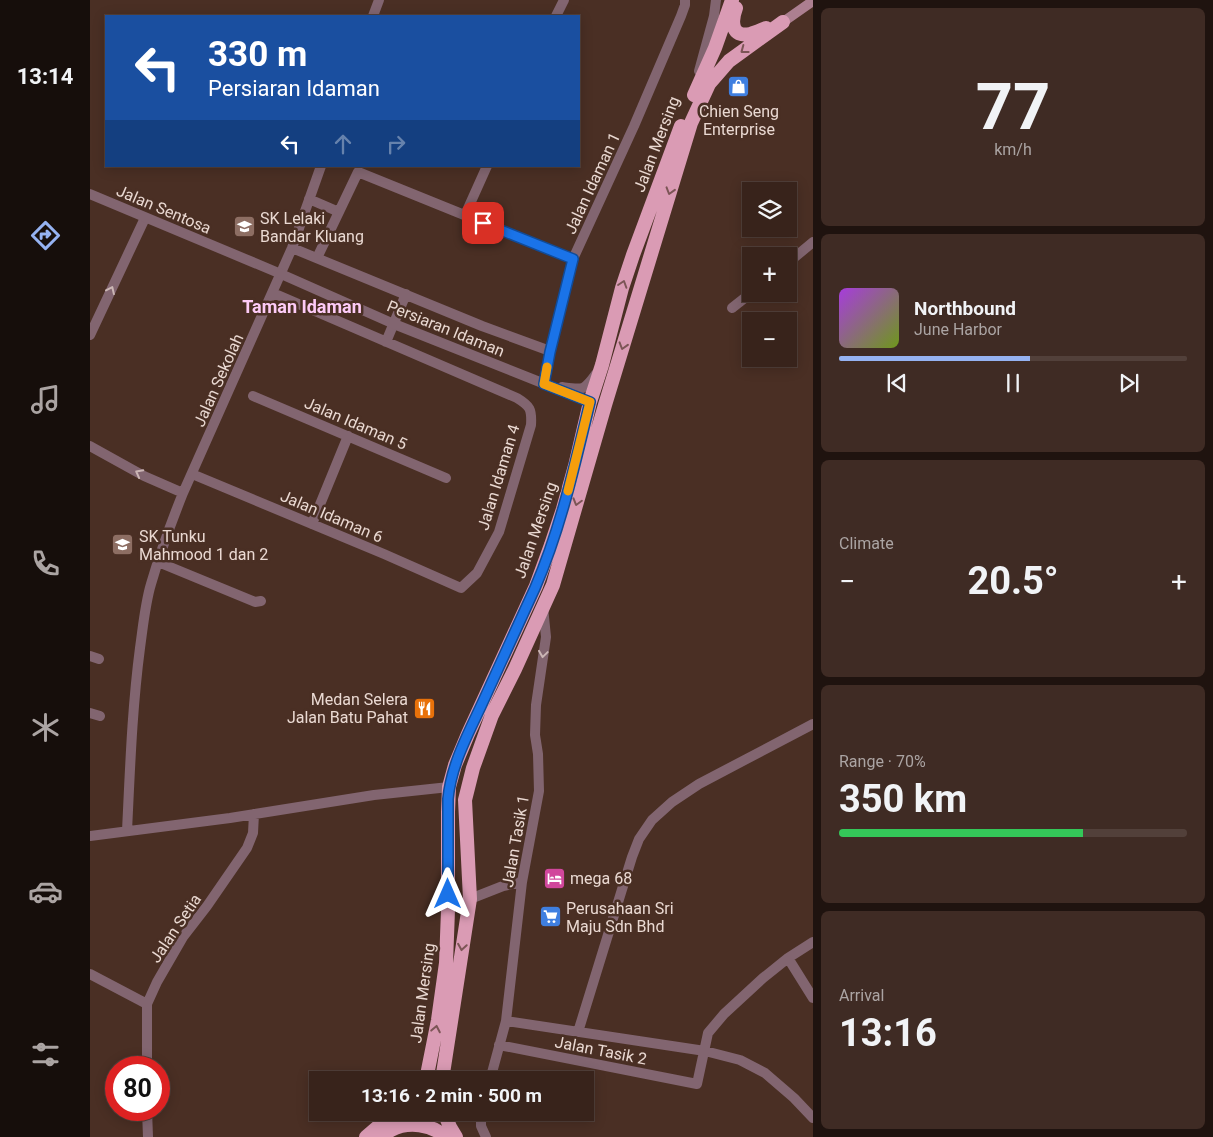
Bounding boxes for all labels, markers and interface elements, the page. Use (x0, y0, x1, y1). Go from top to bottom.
text: 330 m (208, 34, 307, 75)
icon: left (125, 35, 190, 100)
one-way arrow (741, 45, 750, 53)
text: 13:14 (17, 64, 73, 89)
text: 77 (976, 69, 1050, 145)
shop icon: Chien Seng Enterprise (727, 75, 751, 99)
text: Persiaran Idaman (208, 76, 380, 101)
street label: Jalan Mersing (630, 94, 683, 195)
place label: Chien Seng Enterprise (699, 102, 779, 139)
icon: left (276, 130, 304, 158)
icon: ahead (329, 130, 357, 158)
icon: right (382, 130, 410, 158)
street label: Jalan Idaman 1 (561, 130, 624, 237)
text: km/h (994, 140, 1032, 159)
street label: Jalan Sentosa (114, 181, 214, 238)
map controls (742, 182, 797, 367)
button: layers (742, 182, 797, 237)
one-way arrow (666, 186, 676, 194)
pin (462, 202, 504, 244)
place label: SK Lelaki Bandar Kluang (260, 209, 364, 246)
icon: arrive (469, 209, 497, 237)
school or university icon: SK Lelaki Bandar Kluang (232, 215, 256, 239)
icon: directions (28, 218, 63, 253)
button: + (742, 247, 797, 302)
one-way arrow (618, 280, 628, 288)
one-way arrow (104, 286, 115, 295)
district label: Taman Idaman (242, 296, 362, 317)
street label: Persiaran Idaman (384, 296, 507, 361)
text: Northbound (914, 297, 1016, 320)
button: − (742, 312, 797, 367)
text: June Harbor (914, 320, 1002, 339)
street label: Jalan Sekolah (190, 331, 247, 430)
one-way arrow (619, 342, 629, 350)
icon: previous (883, 369, 911, 397)
icon: pause (999, 369, 1027, 397)
icon: next (1115, 369, 1143, 397)
icon: music (28, 382, 63, 417)
street label: Jalan Idaman 5 (302, 393, 410, 454)
street label: Jalan Idaman 4 (473, 422, 524, 532)
one-way arrow (135, 469, 144, 479)
street label: Jalan Mersing (510, 479, 561, 581)
street label: Jalan Idaman 6 (278, 486, 386, 547)
one-way arrow (572, 497, 582, 506)
place label: SK Tunku Mahmood 1 dan 2 (139, 527, 268, 564)
school or university icon: SK Tunku Mahmood 1 dan 2 (111, 533, 135, 557)
text: Climate (839, 534, 894, 553)
icon: phone (28, 546, 63, 581)
text: 20.5° (967, 559, 1059, 603)
text: − (839, 565, 855, 598)
text: + (1171, 565, 1187, 598)
one-way arrow (539, 650, 549, 659)
place label: Medan Selera Jalan Batu Pahat (287, 690, 408, 727)
restaurant icon: Medan Selera Jalan Batu Pahat (412, 696, 436, 720)
icon: climate (28, 710, 63, 745)
text: Range · 70% (839, 752, 926, 771)
text: 350 km (839, 777, 967, 821)
street label: Jalan Tasik 1 (498, 794, 533, 889)
hotel icon: mega 68 (542, 866, 566, 890)
position arrow (421, 867, 473, 919)
place label: mega 68 (570, 869, 632, 888)
icon: car (28, 874, 63, 909)
street label: Jalan Setia (146, 890, 205, 966)
place label: Perusahaan Sri Maju Sdn Bhd (566, 899, 674, 936)
supermarket icon: Perusahaan Sri Maju Sdn Bhd (538, 905, 562, 929)
street label: Jalan Mersing (406, 942, 439, 1044)
one-way arrow (458, 943, 468, 952)
text: Arrival (839, 986, 884, 1005)
text: 13:16 (839, 1011, 937, 1055)
one-way arrow (431, 1024, 441, 1033)
street label: Jalan Tasik 2 (553, 1032, 648, 1069)
icon: filters (28, 1037, 63, 1072)
speed limit sign: 80 (105, 1056, 170, 1121)
text: 13:16 · 2 min · 500 m (361, 1084, 542, 1107)

